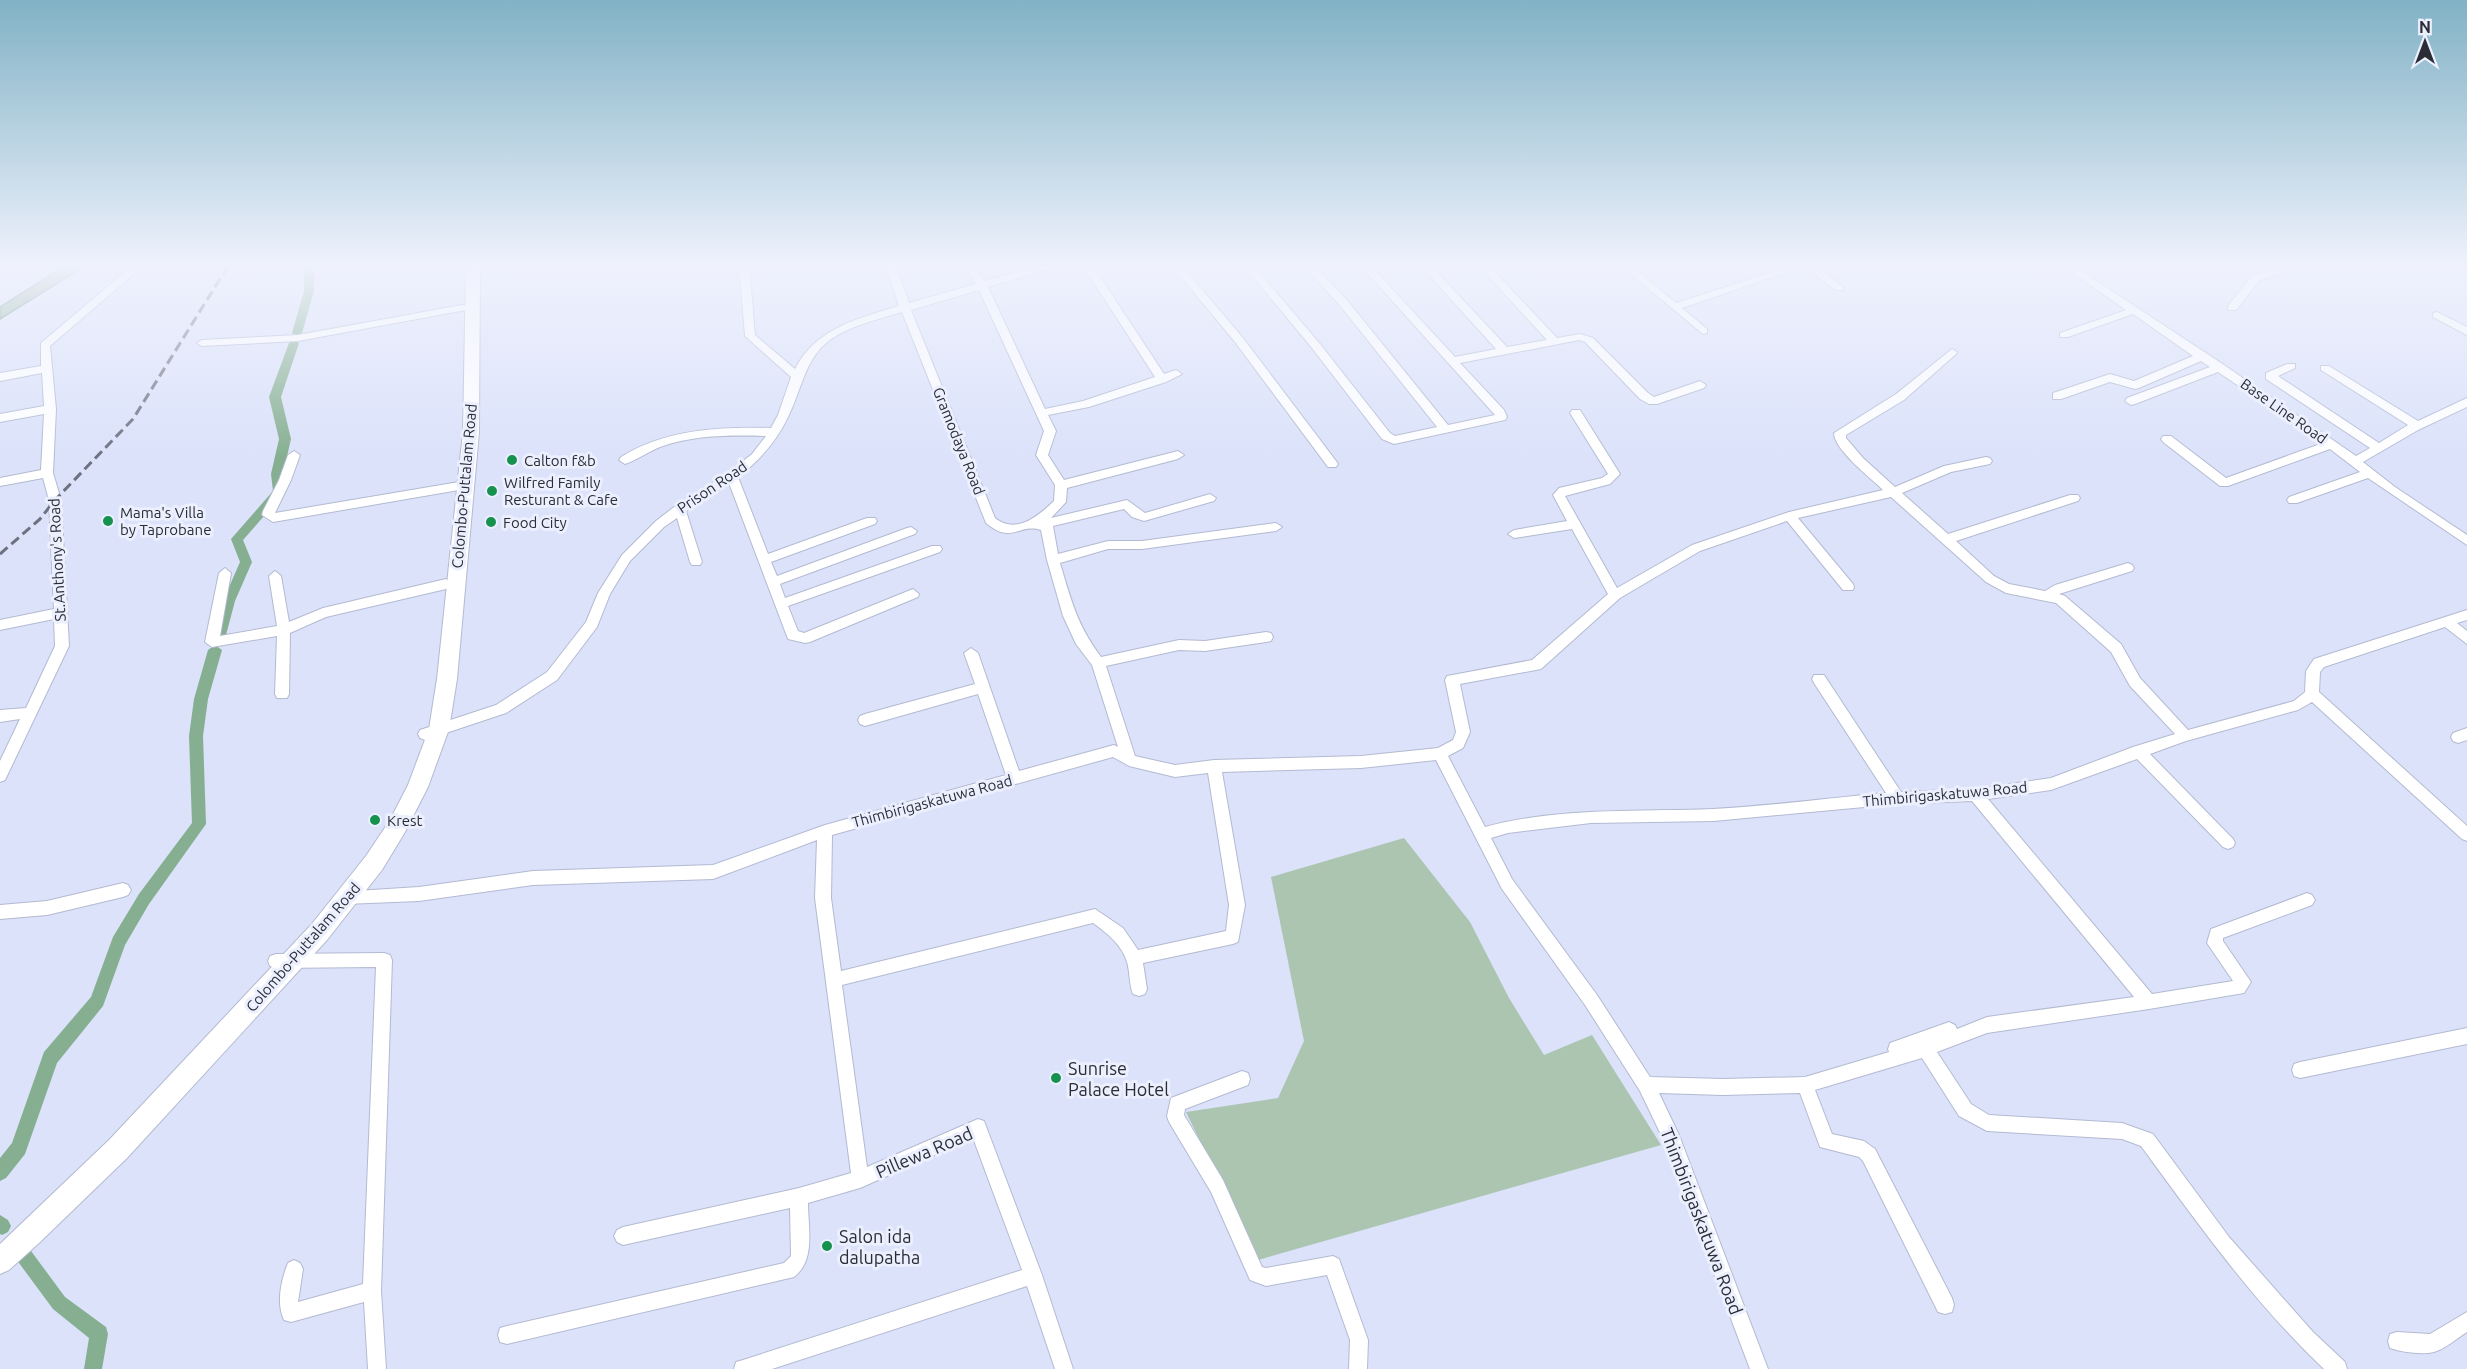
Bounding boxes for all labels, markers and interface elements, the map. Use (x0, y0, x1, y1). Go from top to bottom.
north arrow (2395, 12, 2455, 72)
text: N (2419, 18, 2431, 36)
street label: Base Line Road (2238, 375, 2330, 447)
street label: Gramodaya Road (930, 385, 988, 497)
street label: Colombo-Puttalam Road (448, 403, 480, 569)
place label: Calton f&b (524, 452, 596, 469)
marker: Calton f&b (505, 453, 519, 467)
street label: Prison Road (674, 458, 750, 516)
place label: Wilfred Family Resturant & Cafe (504, 474, 618, 508)
marker: Wilfred Family Resturant & Cafe (485, 484, 499, 498)
street label: St.Anthony's Road (45, 498, 69, 622)
place label: Mama's Villa by Taprobane (120, 504, 211, 538)
marker: Mama's Villa by Taprobane (101, 514, 115, 528)
place label: Food City (503, 514, 567, 531)
marker: Food City (484, 515, 498, 529)
street label: Thimbirigaskatuwa Road (850, 771, 1014, 831)
street label: Thimbirigaskatuwa Road (1862, 778, 2028, 810)
place label: Krest (387, 812, 423, 829)
marker: Krest (368, 813, 382, 827)
street label: Colombo-Puttalam Road (242, 879, 364, 1015)
place label: Sunrise Palace Hotel (1068, 1058, 1169, 1099)
marker: Sunrise Palace Hotel (1049, 1071, 1063, 1085)
street label: Pillewa Road (873, 1123, 975, 1181)
street label: Thimbirigaskatuwa Road (1657, 1125, 1747, 1317)
place label: Salon ida dalupatha (839, 1226, 920, 1267)
marker: Salon ida dalupatha (820, 1239, 834, 1253)

